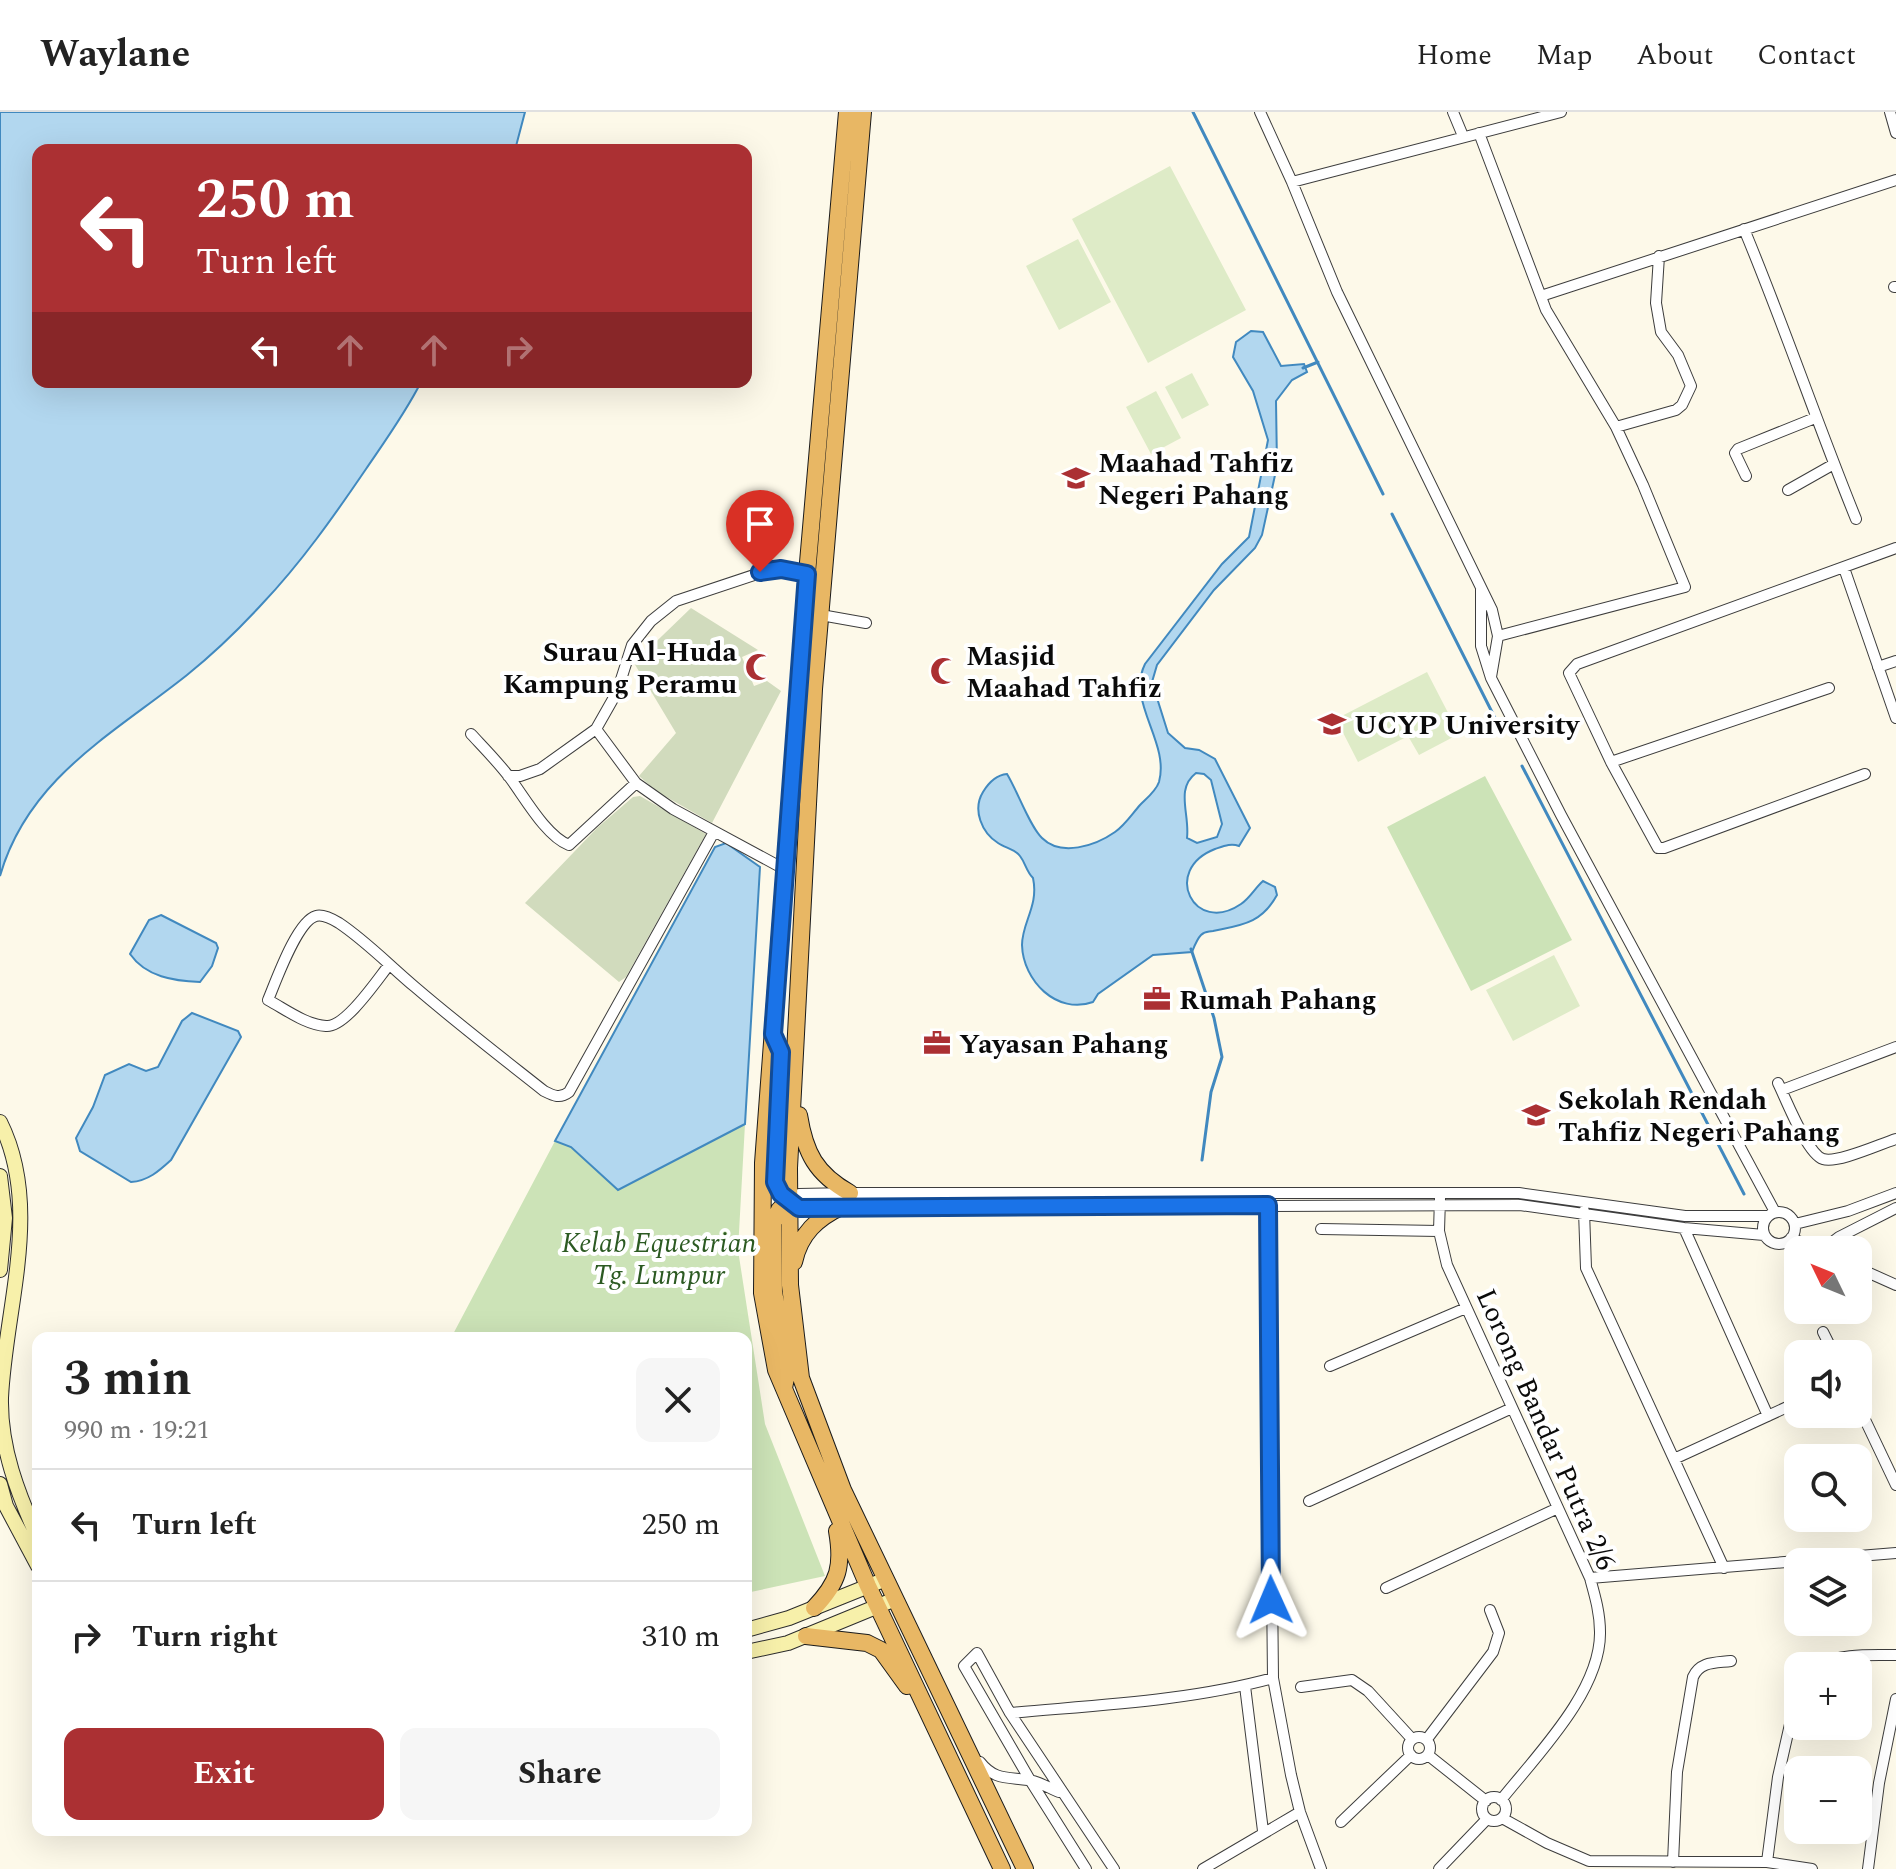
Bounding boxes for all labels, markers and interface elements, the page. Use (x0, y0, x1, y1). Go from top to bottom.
text: Waylane (40, 26, 190, 84)
text: Home (1416, 34, 1492, 77)
text: Map (1536, 34, 1592, 77)
text: About (1636, 34, 1713, 77)
text: Contact (1757, 34, 1856, 77)
text: 250 m (196, 158, 355, 243)
icon: left (64, 176, 168, 280)
text: Turn left (196, 235, 337, 290)
icon: left (244, 328, 288, 372)
icon: ahead (328, 328, 372, 372)
icon: ahead (412, 328, 456, 372)
icon: right (496, 328, 540, 372)
place label: Maahad Tahfiz Negeri Pahang (1098, 442, 1294, 517)
school or university icon: Maahad Tahfiz Negeri Pahang (1061, 463, 1091, 493)
pin (726, 490, 794, 572)
icon: arrive (738, 502, 782, 546)
place label: Surau Al-Huda Kampung Peramu (503, 631, 738, 706)
place label: Masjid Maahad Tahfiz (966, 635, 1162, 710)
mosque icon: Surau Al-Huda Kampung Peramu (744, 652, 774, 682)
mosque icon: Masjid Maahad Tahfiz (929, 656, 959, 686)
place label: UCYP University (1354, 704, 1581, 747)
school or university icon: UCYP University (1317, 709, 1347, 739)
place label: Rumah Pahang (1179, 979, 1377, 1022)
office icon: Rumah Pahang (1142, 984, 1172, 1014)
place label: Yayasan Pahang (959, 1023, 1168, 1066)
office icon: Yayasan Pahang (922, 1028, 952, 1058)
place label: Sekolah Rendah Tahfiz Negeri Pahang (1558, 1079, 1840, 1154)
school or university icon: Sekolah Rendah Tahfiz Negeri Pahang (1521, 1100, 1551, 1130)
park label: Kelab Equestrian Tg. Lumpur (561, 1222, 757, 1297)
north arrow (1784, 1236, 1872, 1324)
map controls (1784, 1236, 1872, 1844)
street label: Lorong Bandar Putra 2/6 (1464, 1282, 1627, 1577)
button: sound (1784, 1340, 1872, 1428)
text: 3 min (64, 1343, 192, 1416)
button: close (636, 1358, 720, 1442)
text: 990 m · 19:21 (64, 1410, 210, 1450)
button: search (1784, 1444, 1872, 1532)
text: Turn left (132, 1502, 257, 1548)
text: 250 m (642, 1502, 720, 1548)
icon: left (64, 1503, 108, 1547)
button: layers (1784, 1548, 1872, 1636)
position arrow (1229, 1558, 1313, 1642)
text: Turn right (132, 1614, 278, 1660)
text: 310 m (642, 1614, 720, 1660)
icon: right (64, 1615, 108, 1659)
button: + (1784, 1652, 1872, 1740)
button: Exit (64, 1728, 384, 1820)
button: Share (400, 1728, 720, 1820)
button: − (1784, 1756, 1872, 1844)

